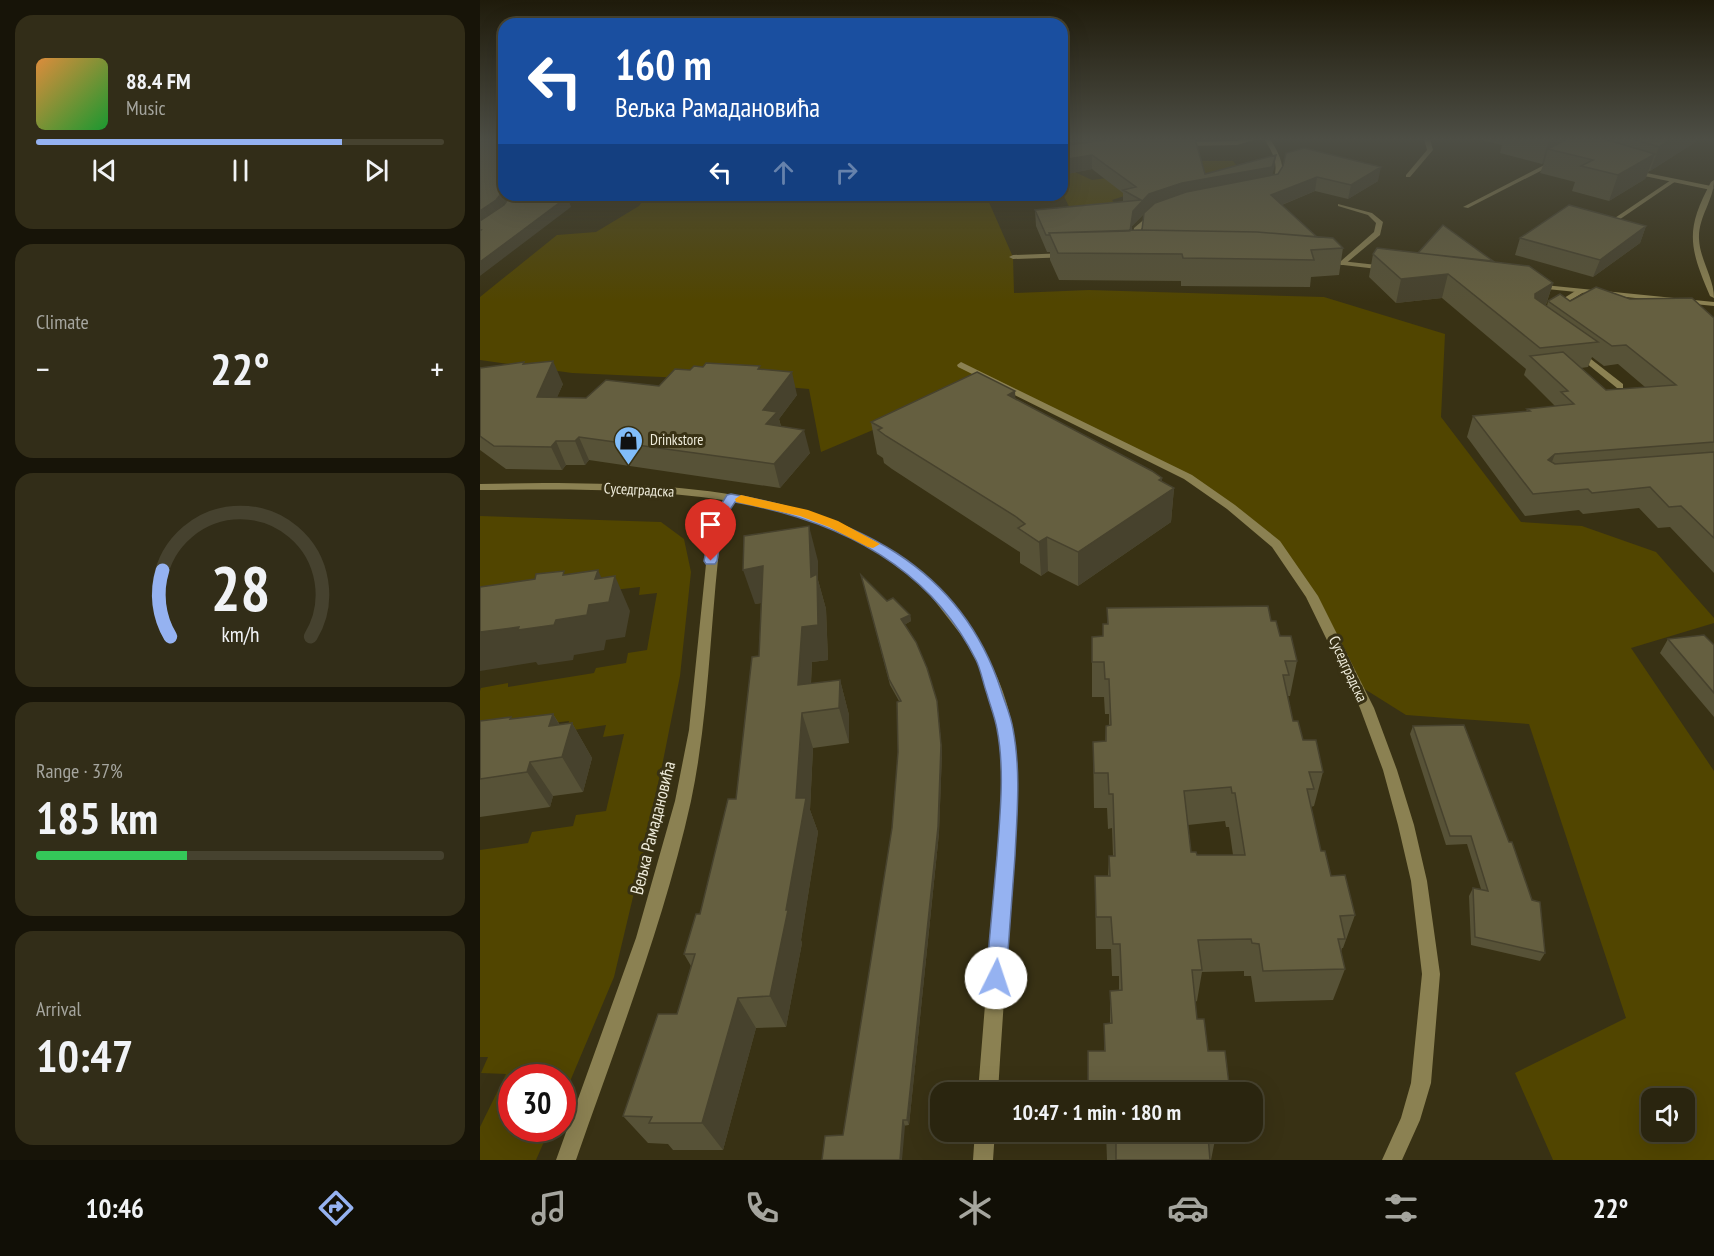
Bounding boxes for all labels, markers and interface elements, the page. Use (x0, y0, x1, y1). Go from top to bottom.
text: 160 m (615, 37, 712, 92)
icon: left (516, 42, 594, 120)
text: 88.4 FM (126, 67, 191, 95)
text: Вељка Рамадановића (615, 90, 820, 124)
text: Music (126, 95, 166, 121)
icon: previous (88, 154, 121, 187)
icon: pause (224, 154, 257, 187)
icon: next (360, 154, 393, 187)
icon: left (704, 156, 737, 189)
icon: ahead (767, 156, 800, 189)
icon: right (830, 156, 863, 189)
text: Climate (36, 309, 89, 335)
text: 22° (210, 339, 270, 397)
text: − (36, 347, 50, 390)
text: + (430, 347, 444, 390)
shop icon: Drinkstore (613, 424, 645, 466)
place label: Drinkstore (650, 430, 704, 449)
street label: Суседградска (603, 478, 675, 501)
pin (685, 499, 736, 561)
icon: arrive (694, 508, 727, 541)
text: 28 (210, 547, 270, 628)
text: km/h (221, 620, 259, 648)
street label: Суседградска (1325, 633, 1372, 705)
text: Range · 37% (36, 758, 123, 784)
street label: Вељка Рамадановића (625, 759, 680, 897)
text: 185 km (36, 788, 158, 846)
position arrow (964, 946, 1028, 1010)
text: Arrival (36, 996, 81, 1022)
text: 10:47 (36, 1026, 133, 1084)
speed limit sign: 30 (498, 1064, 576, 1142)
map controls (1641, 1088, 1695, 1142)
button: sound (1641, 1088, 1695, 1142)
text: 10:47 · 1 min · 180 m (1012, 1098, 1181, 1126)
icon: directions (315, 1187, 357, 1229)
icon: music (528, 1187, 570, 1229)
icon: phone (741, 1187, 783, 1229)
icon: climate (954, 1187, 996, 1229)
icon: car (1167, 1187, 1209, 1229)
icon: filters (1380, 1187, 1422, 1229)
text: 10:46 (85, 1191, 144, 1225)
text: 22° (1593, 1191, 1628, 1225)

